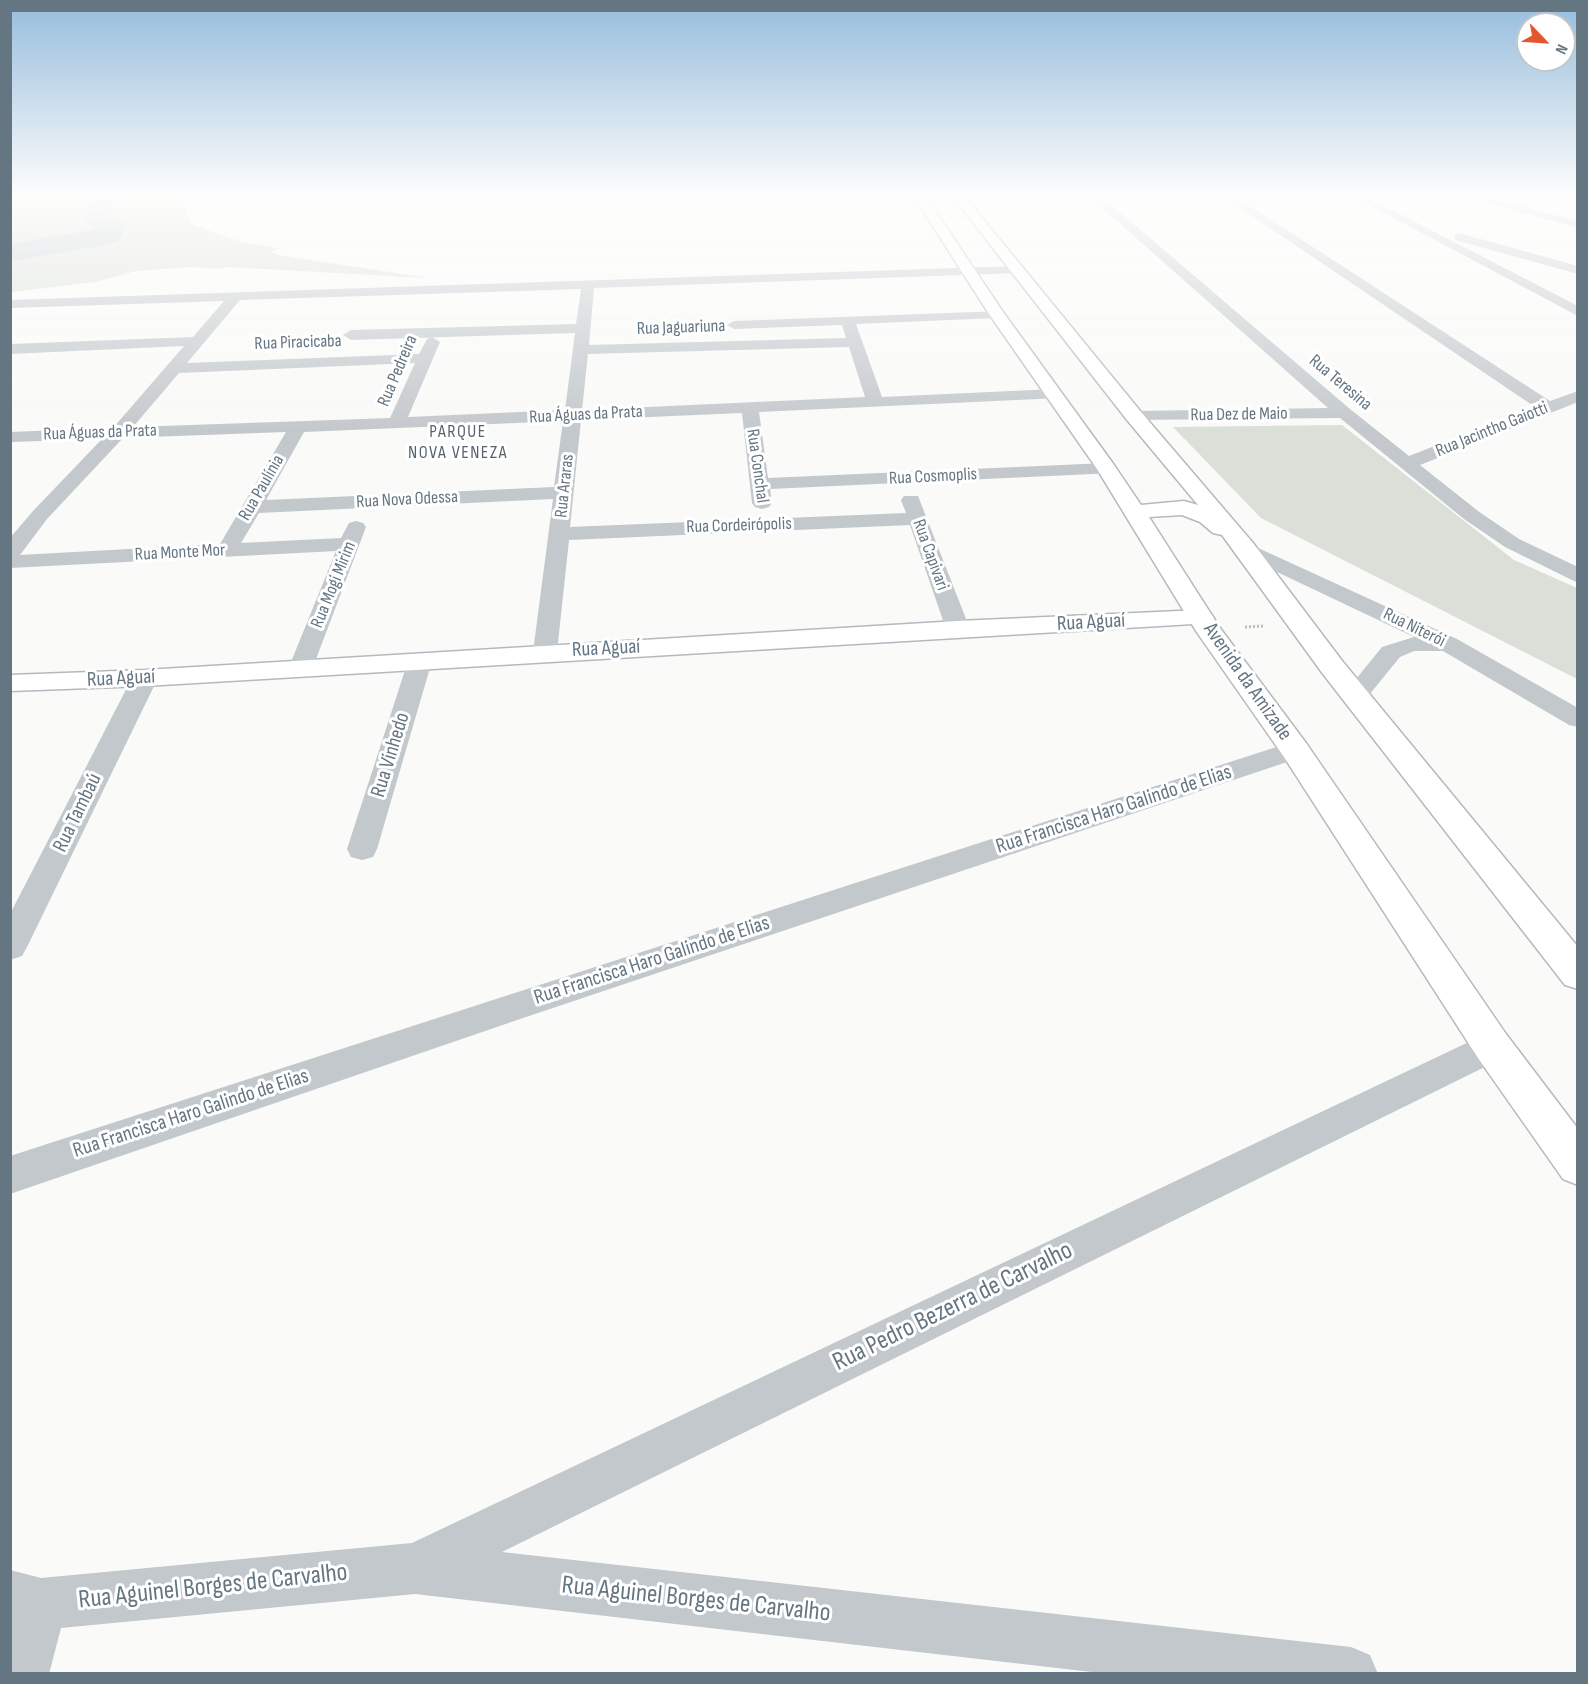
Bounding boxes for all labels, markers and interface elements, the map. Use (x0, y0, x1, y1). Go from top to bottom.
north arrow (1516, 12, 1576, 72)
text: N (1551, 41, 1571, 57)
street label: Rua Jaguariuna (636, 316, 726, 340)
street label: Rua Piracicaba (254, 331, 342, 355)
street label: Rua Pedreira (373, 332, 423, 410)
street label: Rua Teresina (1304, 350, 1376, 416)
street label: Rua Jacintho Gaiotti (1433, 398, 1551, 462)
street label: Rua Águas da Prata (529, 401, 643, 429)
street label: Rua Dez de Maio (1190, 403, 1288, 427)
street label: Rua Águas da Prata (43, 420, 157, 446)
district label: PARQUE NOVA VENEZA (408, 421, 508, 464)
street label: Rua Conchal (741, 428, 773, 504)
street label: Rua Paulínia (235, 451, 289, 525)
street label: Rua Araras (551, 453, 579, 519)
street label: Rua Cosmoplis (888, 464, 978, 490)
street label: Rua Nova Odessa (356, 487, 458, 513)
street label: Rua Cordeirópolis (686, 513, 792, 539)
street label: Rua Capivari (907, 517, 953, 593)
street label: Rua Mogi Mirim (307, 539, 361, 631)
street label: Rua Monte Mor (134, 540, 226, 566)
street label: Rua Niterói (1379, 604, 1449, 652)
street label: Rua Aguaí (1056, 609, 1126, 637)
street label: Avenida da Amizade (1197, 618, 1297, 746)
street label: Rua Aguaí (571, 635, 641, 663)
street label: Rua Aguaí (86, 665, 156, 693)
street label: Rua Vinhedo (366, 710, 416, 800)
street label: Rua Francisca Haro Galindo de Elias (993, 760, 1235, 860)
street label: Rua Tambaú (48, 770, 108, 856)
street label: Rua Francisca Haro Galindo de Elias (531, 911, 773, 1011)
street label: Rua Francisca Haro Galindo de Elias (70, 1064, 312, 1164)
street label: Rua Pedro Bezerra de Carvalho (828, 1235, 1078, 1379)
street label: Rua Aguinel Borges de Carvalho (77, 1557, 349, 1617)
street label: Rua Aguinel Borges de Carvalho (560, 1570, 832, 1630)

